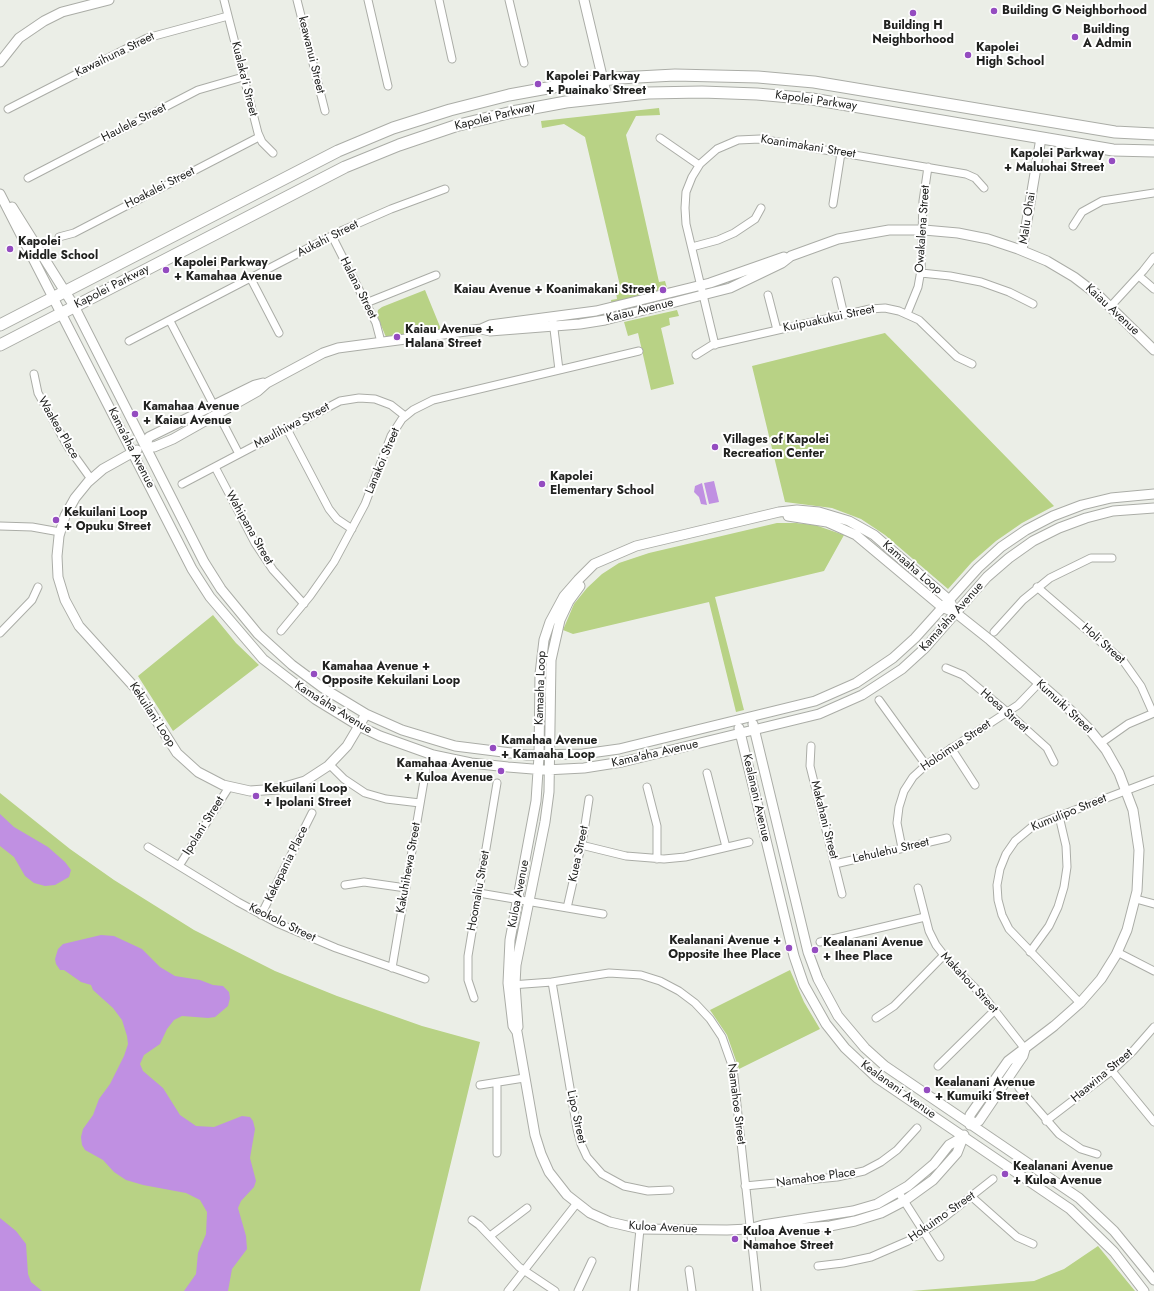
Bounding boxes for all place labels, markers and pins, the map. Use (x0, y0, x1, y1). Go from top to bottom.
place label: Building G Neighborhood (1002, 4, 1147, 18)
marker: Building G Neighborhood (989, 6, 999, 16)
marker: Building H Neighborhood (908, 8, 918, 18)
place label: Building H Neighborhood (872, 19, 954, 47)
place label: Building A Admin (1083, 23, 1132, 51)
marker: Building A Admin (1070, 32, 1080, 42)
place label: Kapolei High School (976, 41, 1044, 69)
marker: Kapolei High School (963, 50, 973, 60)
place label: Kapolei Parkway + Puainako Street (546, 70, 646, 98)
marker: Kapolei Parkway + Puainako Street (533, 79, 543, 89)
place label: Kapolei Parkway + Maluohai Street (1004, 147, 1104, 175)
marker: Kapolei Parkway + Maluohai Street (1107, 156, 1117, 166)
place label: Kapolei Middle School (18, 235, 98, 263)
marker: Kapolei Middle School (5, 244, 15, 254)
place label: Kapolei Parkway + Kamahaa Avenue (174, 256, 282, 284)
marker: Kapolei Parkway + Kamahaa Avenue (161, 265, 171, 275)
place label: Kaiau Avenue + Koanimakani Street (454, 283, 655, 297)
marker: Kaiau Avenue + Koanimakani Street (658, 285, 668, 295)
place label: Kaiau Avenue + Halana Street (405, 323, 494, 351)
marker: Kaiau Avenue + Halana Street (392, 332, 402, 342)
place label: Kamahaa Avenue + Kaiau Avenue (143, 400, 239, 428)
marker: Kamahaa Avenue + Kaiau Avenue (130, 409, 140, 419)
place label: Villages of Kapolei Recreation Center (723, 433, 829, 461)
marker: Villages of Kapolei Recreation Center (710, 442, 720, 452)
place label: Kapolei Elementary School (550, 470, 654, 498)
marker: Kapolei Elementary School (537, 479, 547, 489)
place label: Kekuilani Loop + Opuku Street (64, 506, 151, 534)
marker: Kekuilani Loop + Opuku Street (51, 515, 61, 525)
place label: Kamahaa Avenue + Opposite Kekuilani Loop (322, 660, 460, 688)
marker: Kamahaa Avenue + Opposite Kekuilani Loop (309, 669, 319, 679)
place label: Kamahaa Avenue + Kamaaha Loop (501, 734, 597, 762)
marker: Kamahaa Avenue + Kamaaha Loop (488, 743, 498, 753)
place label: Kamahaa Avenue + Kuloa Avenue (397, 757, 493, 785)
marker: Kamahaa Avenue + Kuloa Avenue (496, 766, 506, 776)
place label: Kekuilani Loop + Ipolani Street (264, 782, 351, 810)
marker: Kekuilani Loop + Ipolani Street (251, 791, 261, 801)
place label: Kealanani Avenue + Opposite Ihee Place (668, 934, 781, 962)
place label: Kealanani Avenue + Ihee Place (823, 936, 923, 964)
marker: Kealanani Avenue + Opposite Ihee Place (784, 943, 794, 953)
marker: Kealanani Avenue + Ihee Place (810, 945, 820, 955)
place label: Kealanani Avenue + Kumuiki Street (935, 1076, 1035, 1104)
marker: Kealanani Avenue + Kumuiki Street (922, 1085, 932, 1095)
place label: Kealanani Avenue + Kuloa Avenue (1013, 1160, 1113, 1188)
marker: Kealanani Avenue + Kuloa Avenue (1000, 1169, 1010, 1179)
place label: Kuloa Avenue + Namahoe Street (743, 1225, 833, 1253)
marker: Kuloa Avenue + Namahoe Street (730, 1234, 740, 1244)

